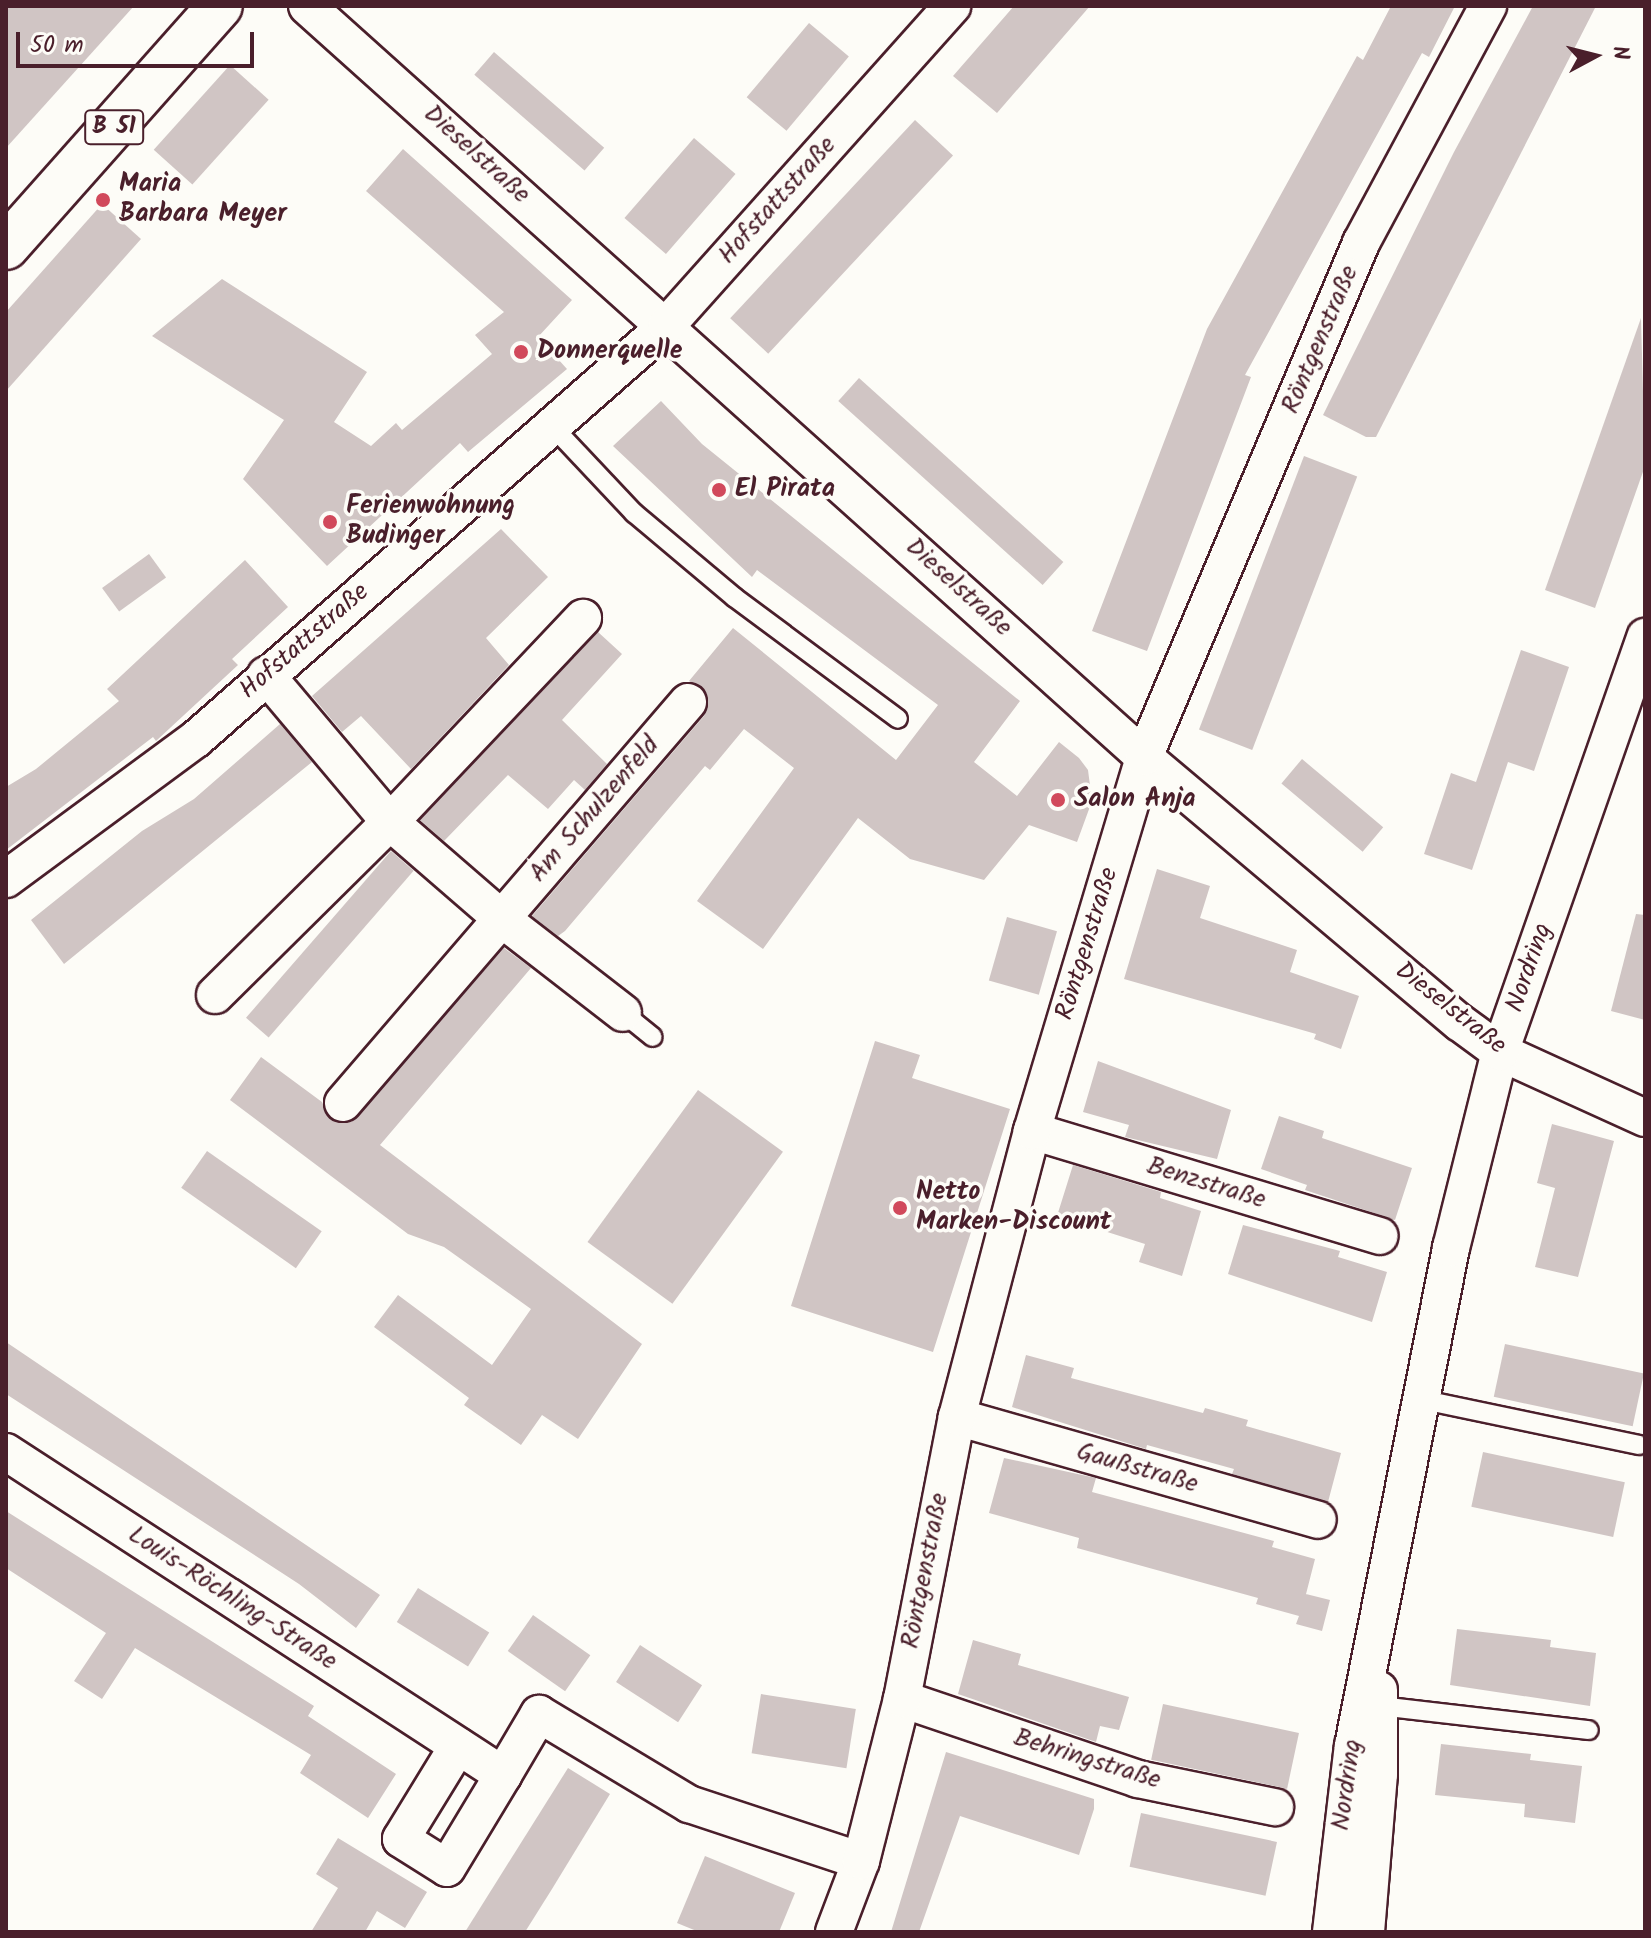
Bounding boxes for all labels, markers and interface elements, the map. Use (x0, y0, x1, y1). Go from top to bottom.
scale bar (20, 16, 258, 66)
north arrow (1555, 16, 1635, 96)
text: 50 m (30, 26, 84, 65)
text: N (1601, 44, 1638, 62)
street label: Dieselstraße (416, 99, 536, 211)
road number: B 51 (84, 107, 144, 147)
street label: Hofstattstraße (712, 131, 844, 271)
place label: Maria Barbara Meyer (119, 169, 287, 230)
marker: Maria Barbara Meyer (94, 191, 112, 209)
street label: Röntgenstraße (1276, 261, 1366, 419)
place label: Donnerquelle (537, 336, 682, 368)
marker: Donnerquelle (512, 343, 530, 361)
place label: El Pirata (735, 474, 835, 506)
marker: El Pirata (710, 481, 728, 499)
place label: Ferienwohnung Budinger (346, 491, 515, 552)
marker: Ferienwohnung Budinger (321, 513, 339, 531)
street label: Dieselstraße (898, 532, 1018, 644)
street label: Hofstattstraße (234, 577, 376, 707)
street label: Am Schulzenfeld (523, 731, 667, 889)
place label: Salon Anja (1074, 784, 1196, 816)
marker: Salon Anja (1049, 791, 1067, 809)
street label: Röntgenstraße (1050, 864, 1126, 1024)
street label: Nordring (1500, 919, 1560, 1017)
street label: Dieselstraße (1388, 956, 1512, 1062)
street label: Benzstraße (1143, 1151, 1269, 1217)
place label: Netto Marken-Discount (916, 1177, 1112, 1238)
marker: Netto Marken-Discount (891, 1199, 909, 1217)
street label: Gaußstraße (1073, 1437, 1201, 1501)
street label: Röntgenstraße (896, 1491, 956, 1651)
street label: Louis-Röchling-Straße (122, 1520, 342, 1678)
street label: Behringstraße (1010, 1723, 1164, 1797)
street label: Nordring (1326, 1737, 1370, 1833)

